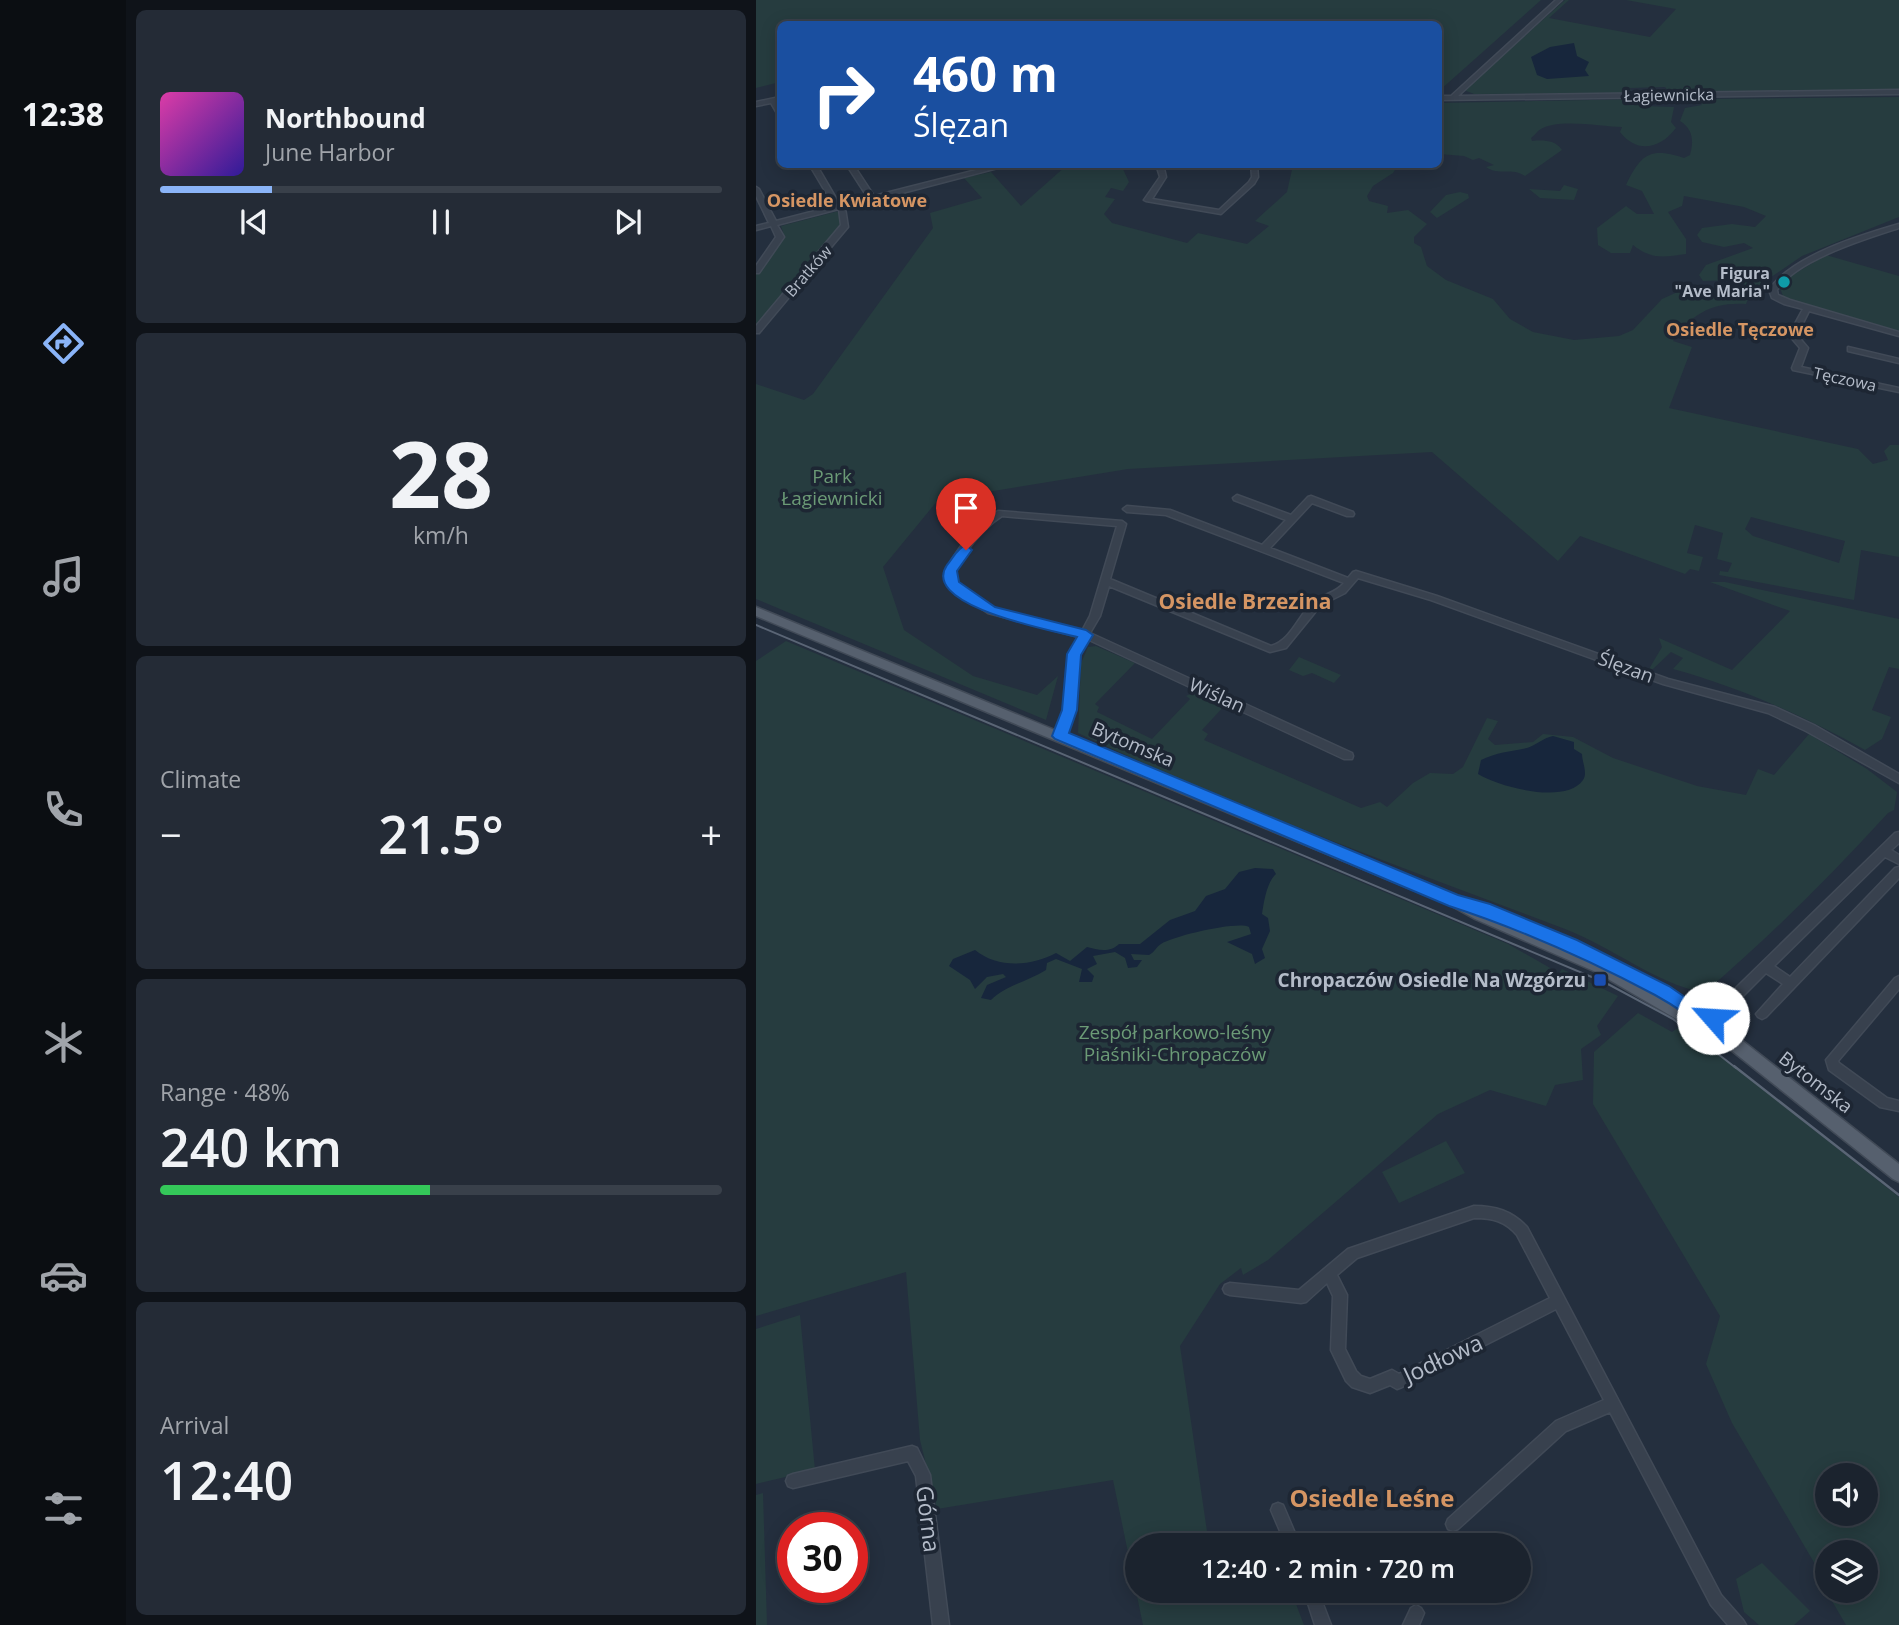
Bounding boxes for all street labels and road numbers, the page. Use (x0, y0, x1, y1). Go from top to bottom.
street label: Łagiewnicka (1624, 83, 1714, 107)
street label: Bratków (779, 240, 837, 302)
street label: Tęczowa (1811, 362, 1879, 396)
street label: Ślęzan (1595, 645, 1657, 689)
street label: Wiślan (1185, 671, 1249, 719)
street label: Bytomska (1088, 715, 1178, 773)
street label: Bytomska (1774, 1045, 1858, 1119)
street label: Jodłowa (1396, 1326, 1488, 1391)
street label: Górna (909, 1484, 949, 1554)

